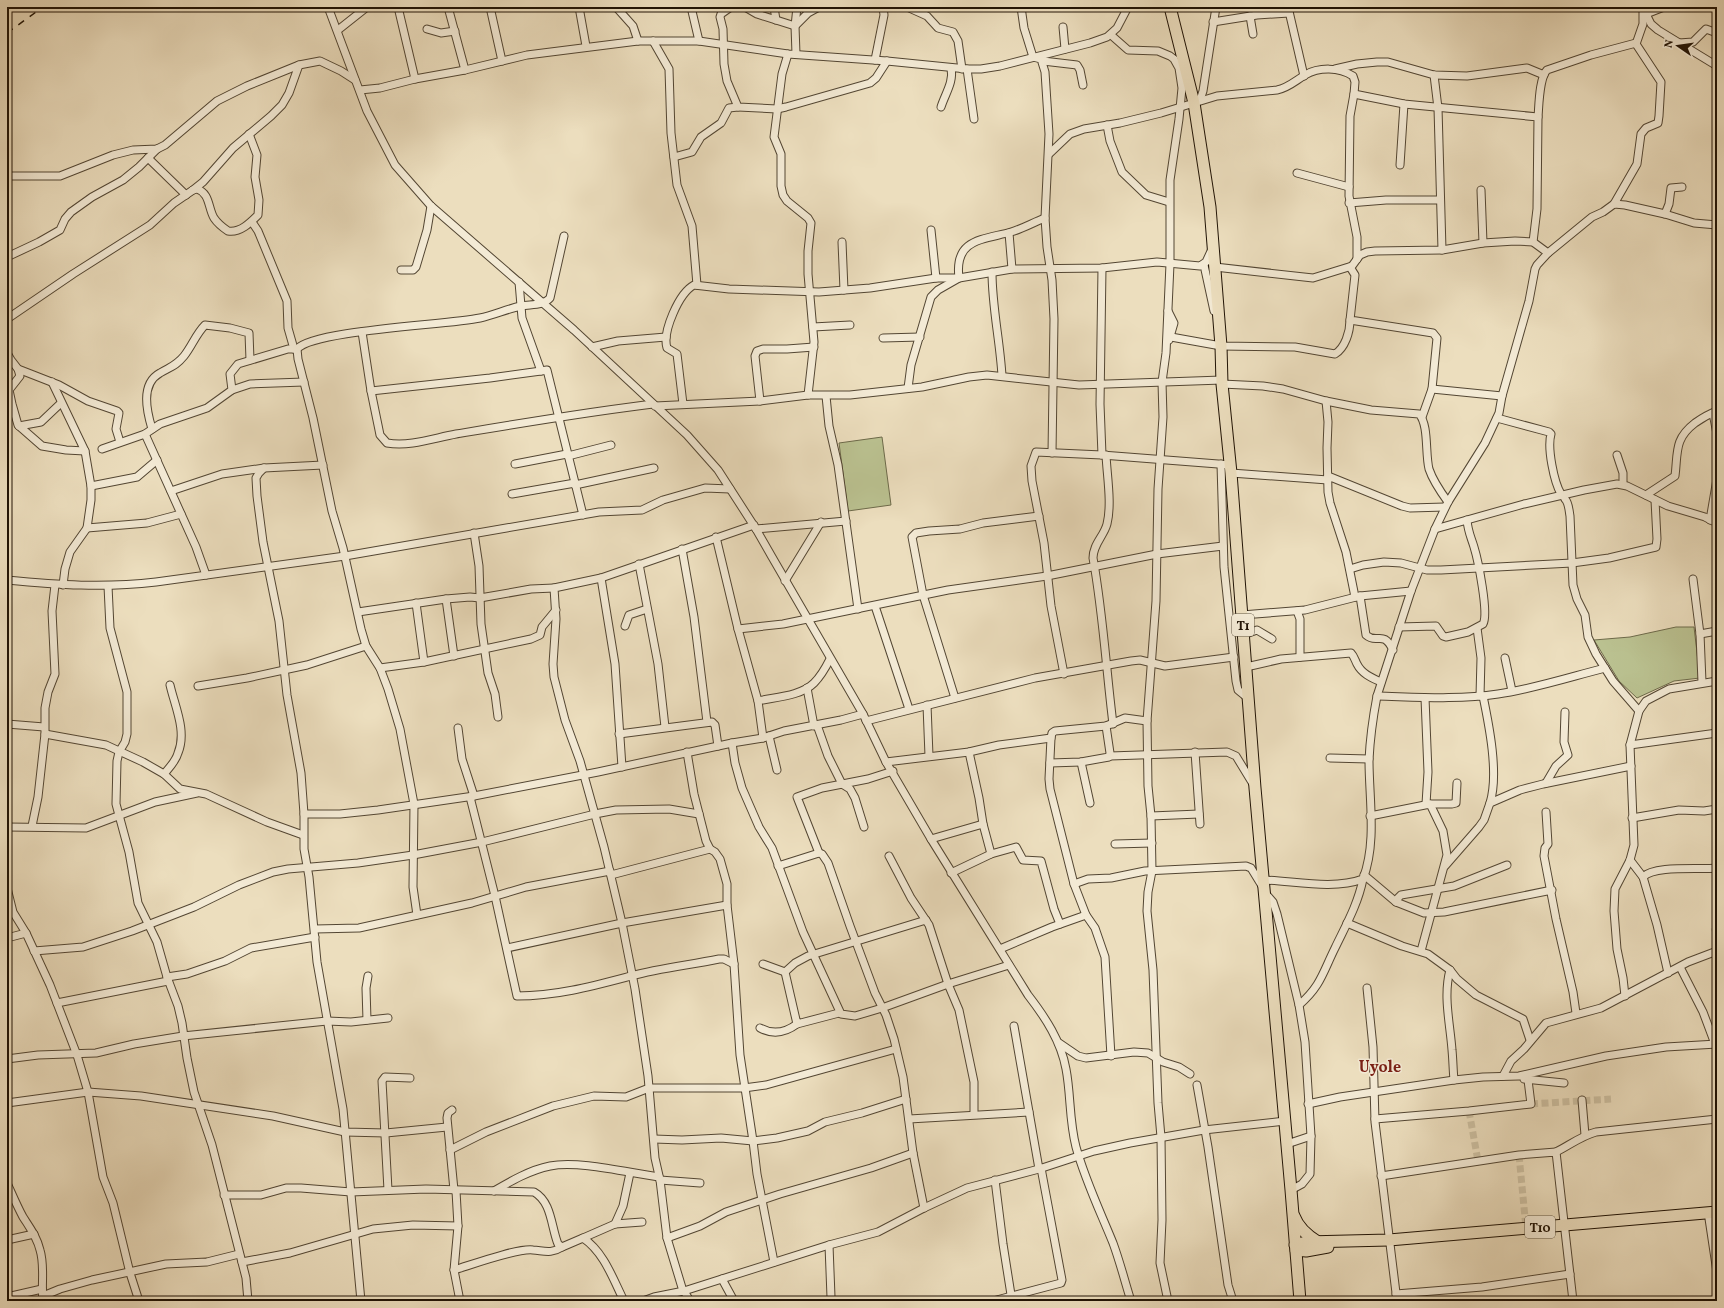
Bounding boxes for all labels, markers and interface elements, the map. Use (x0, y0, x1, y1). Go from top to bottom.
north arrow (1658, 26, 1698, 66)
text: N (1662, 39, 1678, 50)
road number: T1 (1232, 614, 1254, 636)
district label: Uyole (1359, 1057, 1401, 1079)
road number: T10 (1525, 1216, 1555, 1238)

